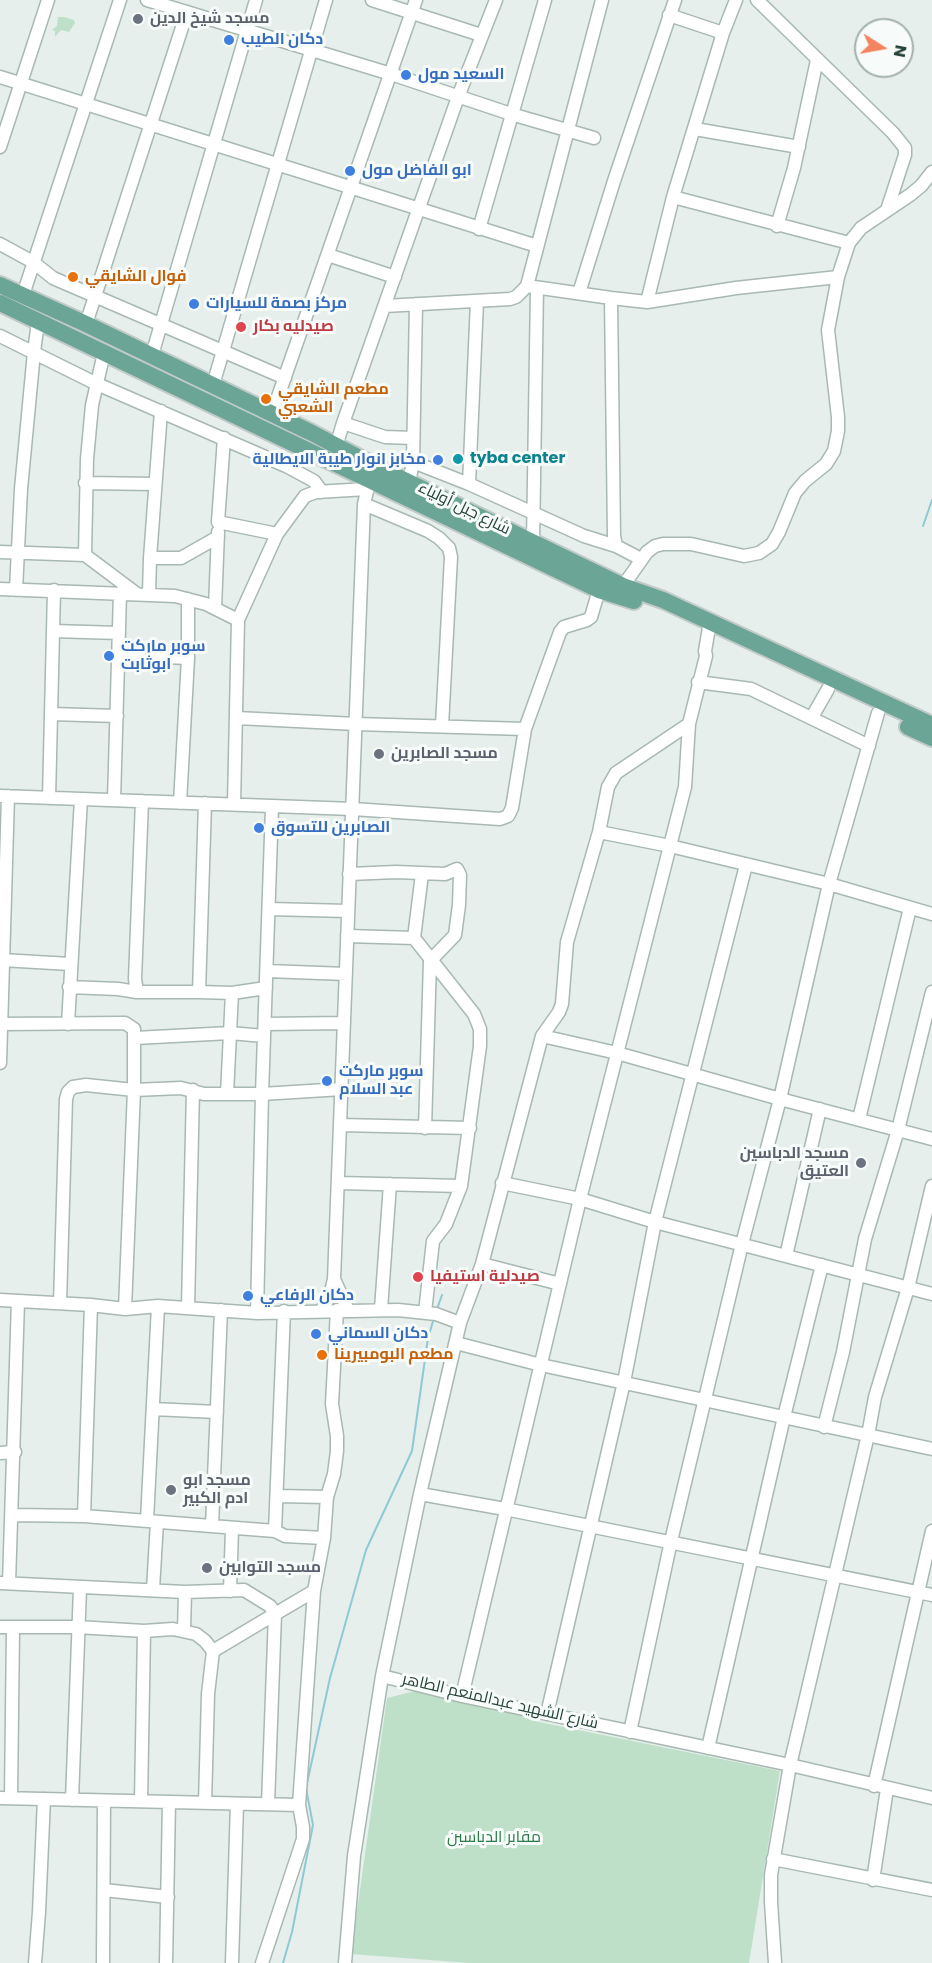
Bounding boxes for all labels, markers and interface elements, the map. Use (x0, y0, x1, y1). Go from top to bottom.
place label: مسجد شيخ الدين (150, 9, 269, 29)
marker: مسجد شيخ الدين (131, 12, 145, 26)
north arrow (854, 18, 914, 78)
place label: دكان الطيب (241, 30, 323, 50)
marker: دكان الطيب (222, 33, 236, 47)
text: N (888, 43, 913, 59)
place label: السعيد مول (418, 65, 504, 85)
marker: السعيد مول (399, 68, 413, 82)
place label: ابو الفاضل مول (362, 161, 472, 181)
marker: ابو الفاضل مول (343, 164, 357, 178)
place label: فوال الشايقي (85, 267, 187, 287)
marker: فوال الشايقي (66, 270, 80, 284)
place label: مركز بصمة للسيارات (206, 294, 347, 314)
marker: مركز بصمة للسيارات (187, 297, 201, 311)
place label: صيدليه بكار (253, 317, 334, 337)
marker: صيدليه بكار (234, 320, 248, 334)
place label: مطعم الشايقي الشعبي (278, 380, 389, 418)
marker: مطعم الشايقي الشعبي (259, 392, 273, 406)
place label: tyba center (470, 449, 565, 469)
place label: مخابز انوار طيبة الايطالية (253, 450, 426, 470)
marker: tyba center (451, 452, 465, 466)
marker: مخابز انوار طيبة الايطالية (431, 453, 445, 467)
street label: شارع جبل أولياء (415, 478, 513, 540)
place label: سوبر ماركت ابوثابت (121, 637, 205, 675)
marker: سوبر ماركت ابوثابت (102, 649, 116, 663)
place label: مسجد الصابرين (391, 744, 498, 764)
marker: مسجد الصابرين (372, 747, 386, 761)
place label: الصابرين للتسوق (271, 818, 390, 838)
marker: الصابرين للتسوق (252, 821, 266, 835)
place label: سوبر ماركت عبد السلام (339, 1062, 423, 1100)
marker: سوبر ماركت عبد السلام (320, 1074, 334, 1088)
place label: مسجد الدباسين العتيق (740, 1144, 849, 1182)
marker: مسجد الدباسين العتيق (854, 1156, 868, 1170)
place label: صيدلية استيفيا (430, 1267, 540, 1287)
marker: صيدلية استيفيا (411, 1270, 425, 1284)
place label: دكان الرفاعي (260, 1286, 354, 1306)
marker: دكان الرفاعي (241, 1289, 255, 1303)
place label: دكان السماني (328, 1324, 428, 1344)
marker: دكان السماني (309, 1327, 323, 1341)
place label: مطعم البومبيرينا (334, 1345, 454, 1365)
marker: مطعم البومبيرينا (315, 1348, 329, 1362)
place label: مسجد ابو ادم الكبير (183, 1471, 251, 1509)
marker: مسجد ابو ادم الكبير (164, 1483, 178, 1497)
place label: مسجد التوابين (219, 1558, 321, 1578)
marker: مسجد التوابين (200, 1561, 214, 1575)
street label: شارع الشهيد عبدالمنعم الطاهر (400, 1670, 600, 1734)
park label: مقابر الدباسين (447, 1828, 541, 1848)

